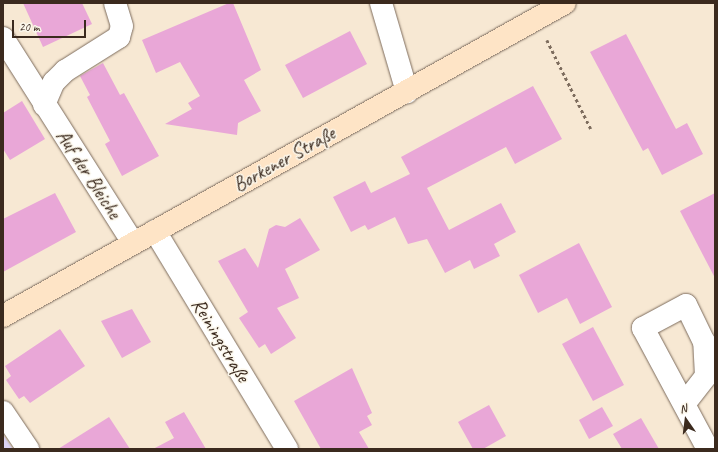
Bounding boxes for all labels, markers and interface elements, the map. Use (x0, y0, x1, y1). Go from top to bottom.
scale bar (14, 12, 88, 38)
text: 20 m (19, 19, 39, 35)
street label: Borkener Straße (229, 121, 339, 197)
street label: Auf der Bleiche (51, 125, 127, 223)
street label: Reiningstraße (187, 294, 255, 386)
north arrow (666, 400, 706, 440)
text: N (678, 401, 688, 416)

